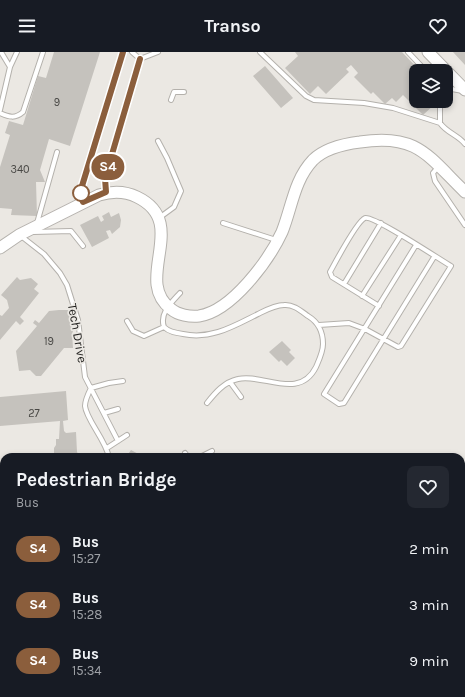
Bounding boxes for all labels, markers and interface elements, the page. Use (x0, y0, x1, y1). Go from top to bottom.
icon: menu (16, 15, 38, 37)
text: Transo (204, 15, 261, 37)
icon: heart (427, 15, 449, 37)
map controls (409, 64, 453, 108)
button: layers (409, 64, 453, 108)
house number: 9 (54, 96, 60, 109)
line badge: S4 (90, 154, 126, 180)
text: S4 (99, 158, 117, 175)
house number: 340 (10, 163, 30, 176)
unlabelled marker (72, 184, 90, 202)
street label: Tech Drive (65, 302, 90, 364)
house number: 19 (44, 335, 54, 348)
house number: 27 (28, 407, 40, 420)
button: heart (407, 466, 449, 508)
text: Pedestrian Bridge (16, 469, 177, 491)
text: Bus (16, 495, 39, 510)
text: Bus (72, 533, 99, 551)
text: S4 (29, 540, 47, 557)
text: 2 min (409, 540, 449, 558)
text: 15:27 (72, 551, 100, 566)
text: Bus (72, 589, 99, 607)
text: S4 (29, 596, 47, 613)
text: 3 min (409, 596, 449, 614)
text: 15:28 (72, 607, 102, 622)
text: Bus (72, 645, 99, 663)
text: S4 (29, 652, 47, 669)
text: 9 min (409, 652, 449, 670)
text: 15:34 (72, 663, 102, 678)

